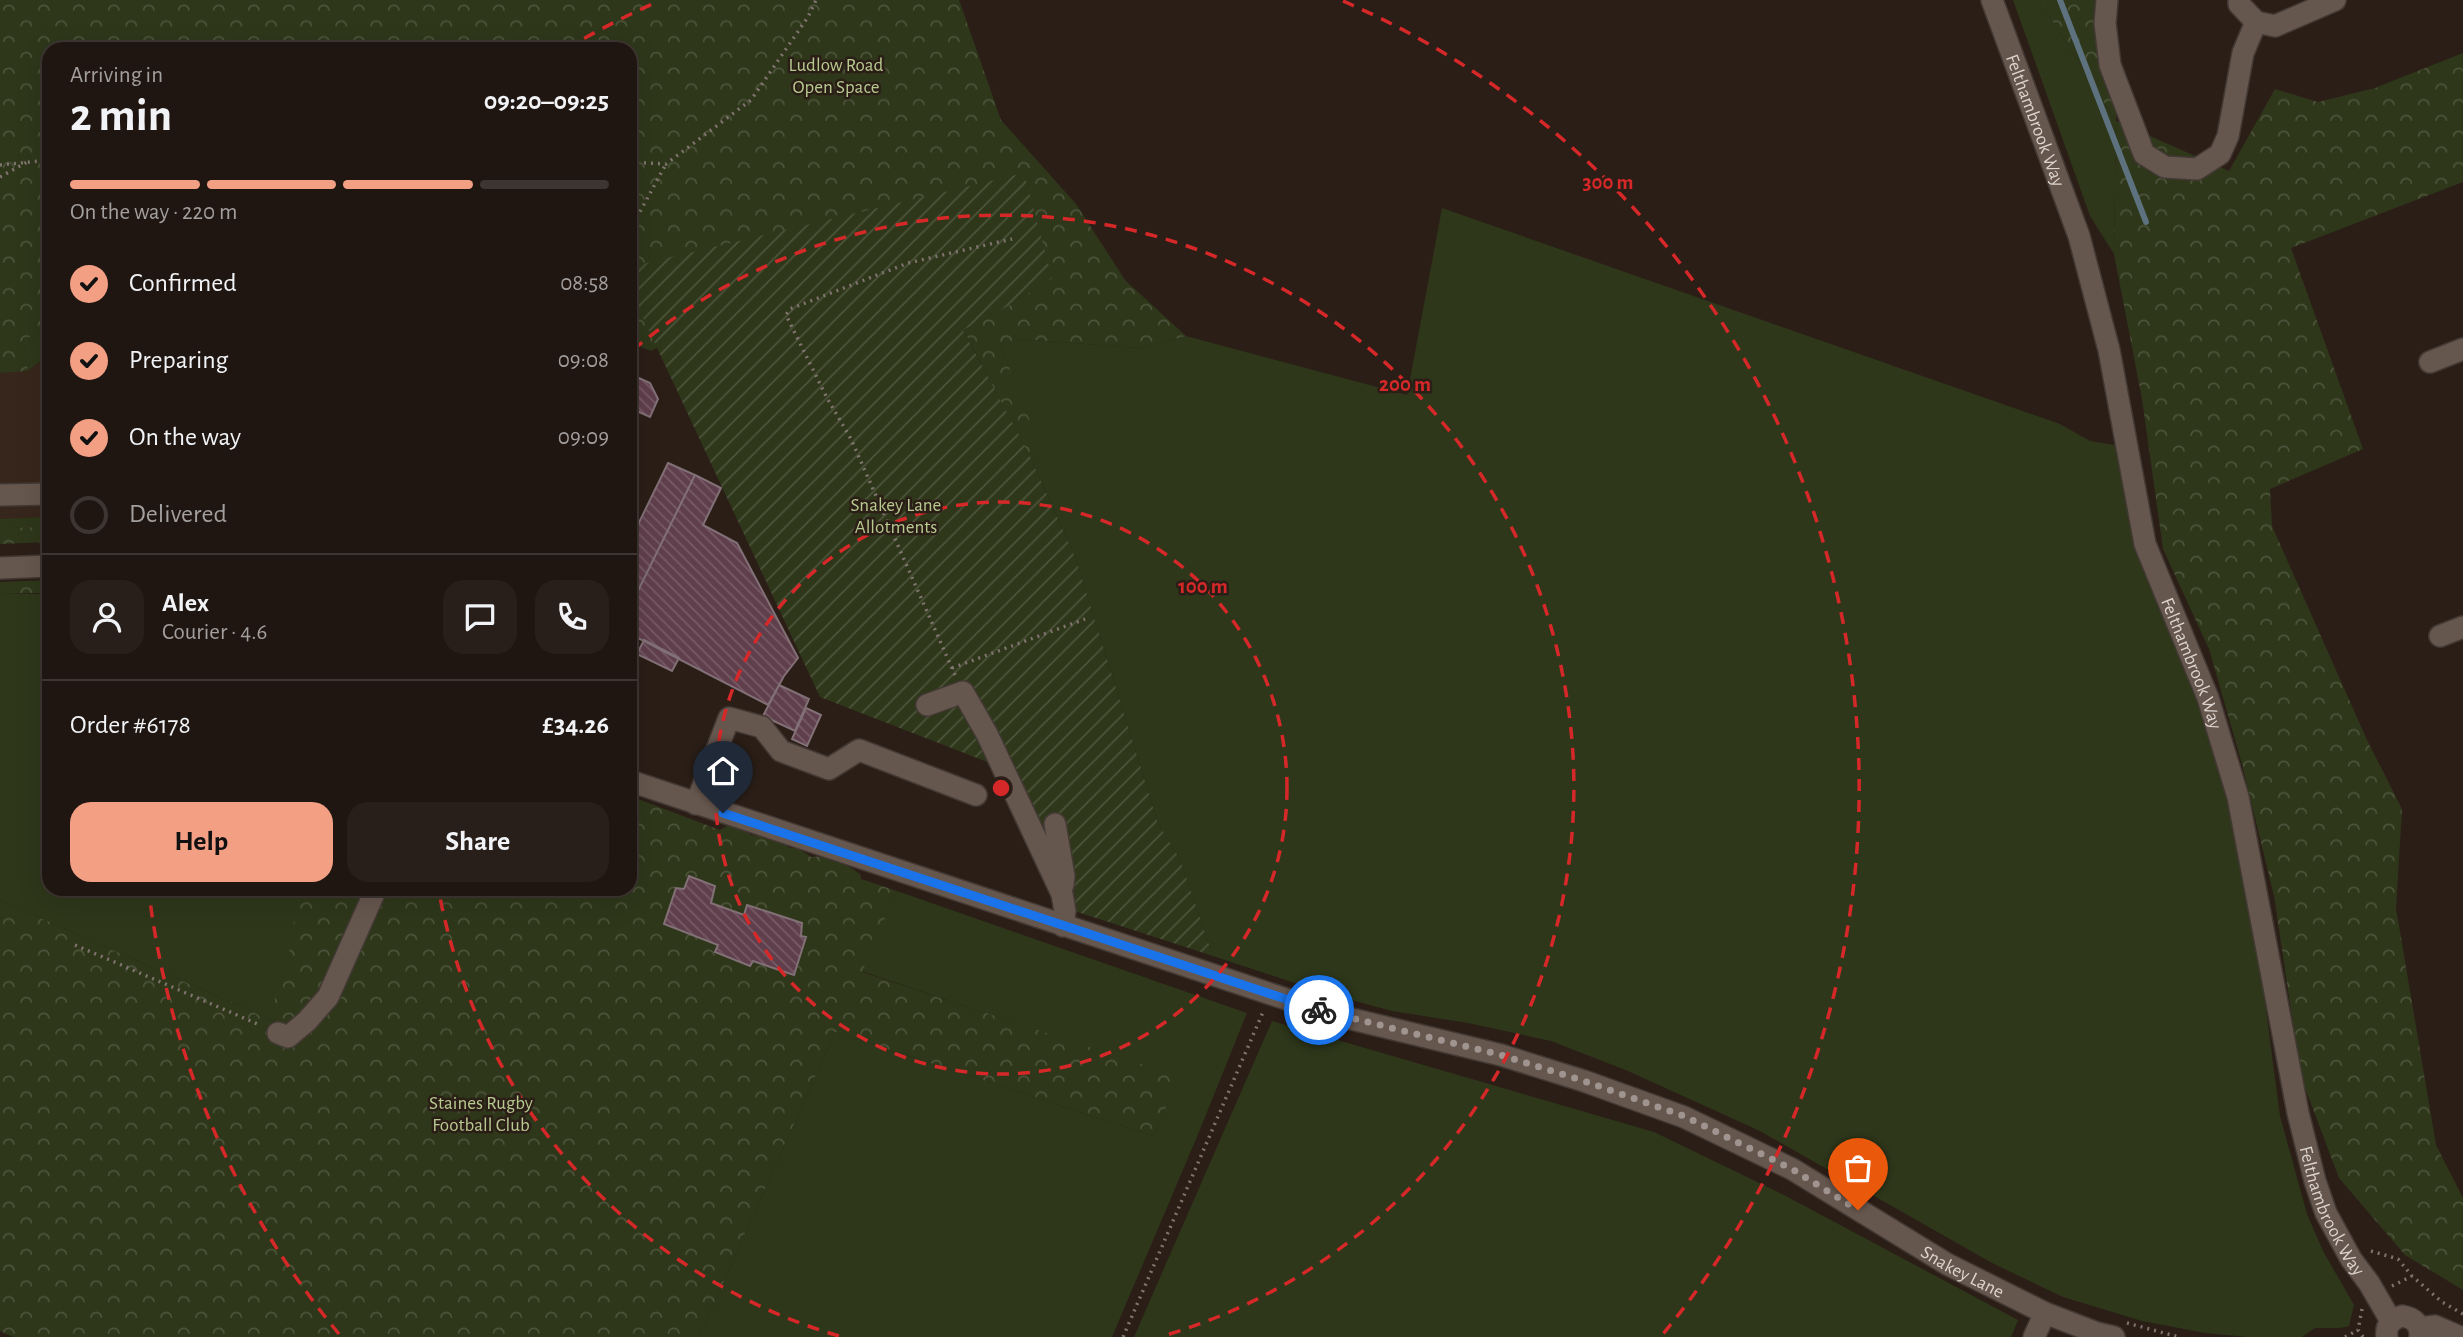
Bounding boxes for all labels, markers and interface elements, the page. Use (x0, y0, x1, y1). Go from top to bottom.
street label: Felthambrook Way (2002, 52, 2068, 189)
park label: Ludlow Road Open Space (789, 56, 884, 97)
text: Arriving in (70, 64, 163, 87)
text: 09:20–09:25 (484, 88, 609, 114)
text: 2 min (70, 93, 172, 139)
text: 300 m (1582, 172, 1634, 193)
text: On the way · 220 m (70, 201, 237, 224)
icon: check (70, 265, 108, 303)
text: Confirmed (129, 270, 237, 296)
text: 08:58 (560, 272, 609, 295)
icon: check (70, 342, 108, 380)
text: Preparing (129, 347, 228, 373)
text: 09:08 (558, 349, 609, 372)
text: 200 m (1379, 374, 1431, 395)
icon: check (70, 419, 108, 457)
text: On the way (129, 424, 241, 450)
text: 09:09 (558, 426, 609, 449)
park label: Snakey Lane Allotments (851, 496, 941, 537)
text: Delivered (129, 501, 227, 527)
text: 100 m (1178, 576, 1228, 597)
button: person (70, 580, 144, 654)
button: chat (443, 580, 517, 654)
button: phone (535, 580, 609, 654)
text: Alex (162, 590, 209, 616)
street label: Felthambrook Way (2157, 595, 2225, 732)
text: Courier · 4.6 (162, 621, 267, 644)
text: Order #6178 (70, 712, 191, 738)
text: £34.26 (542, 712, 609, 738)
pin (693, 741, 753, 813)
icon: home (704, 752, 742, 790)
centre of rings (989, 776, 1013, 800)
button: Help (70, 802, 333, 882)
button: Share (347, 802, 609, 882)
courier (1284, 975, 1354, 1045)
icon: bike (1300, 991, 1338, 1029)
park label: Staines Rugby Football Club (429, 1094, 533, 1135)
pin (1828, 1138, 1888, 1210)
street label: Felthambrook Way (2296, 1144, 2368, 1279)
icon: bag (1839, 1149, 1877, 1187)
street label: Snakey Lane (1917, 1243, 2007, 1302)

